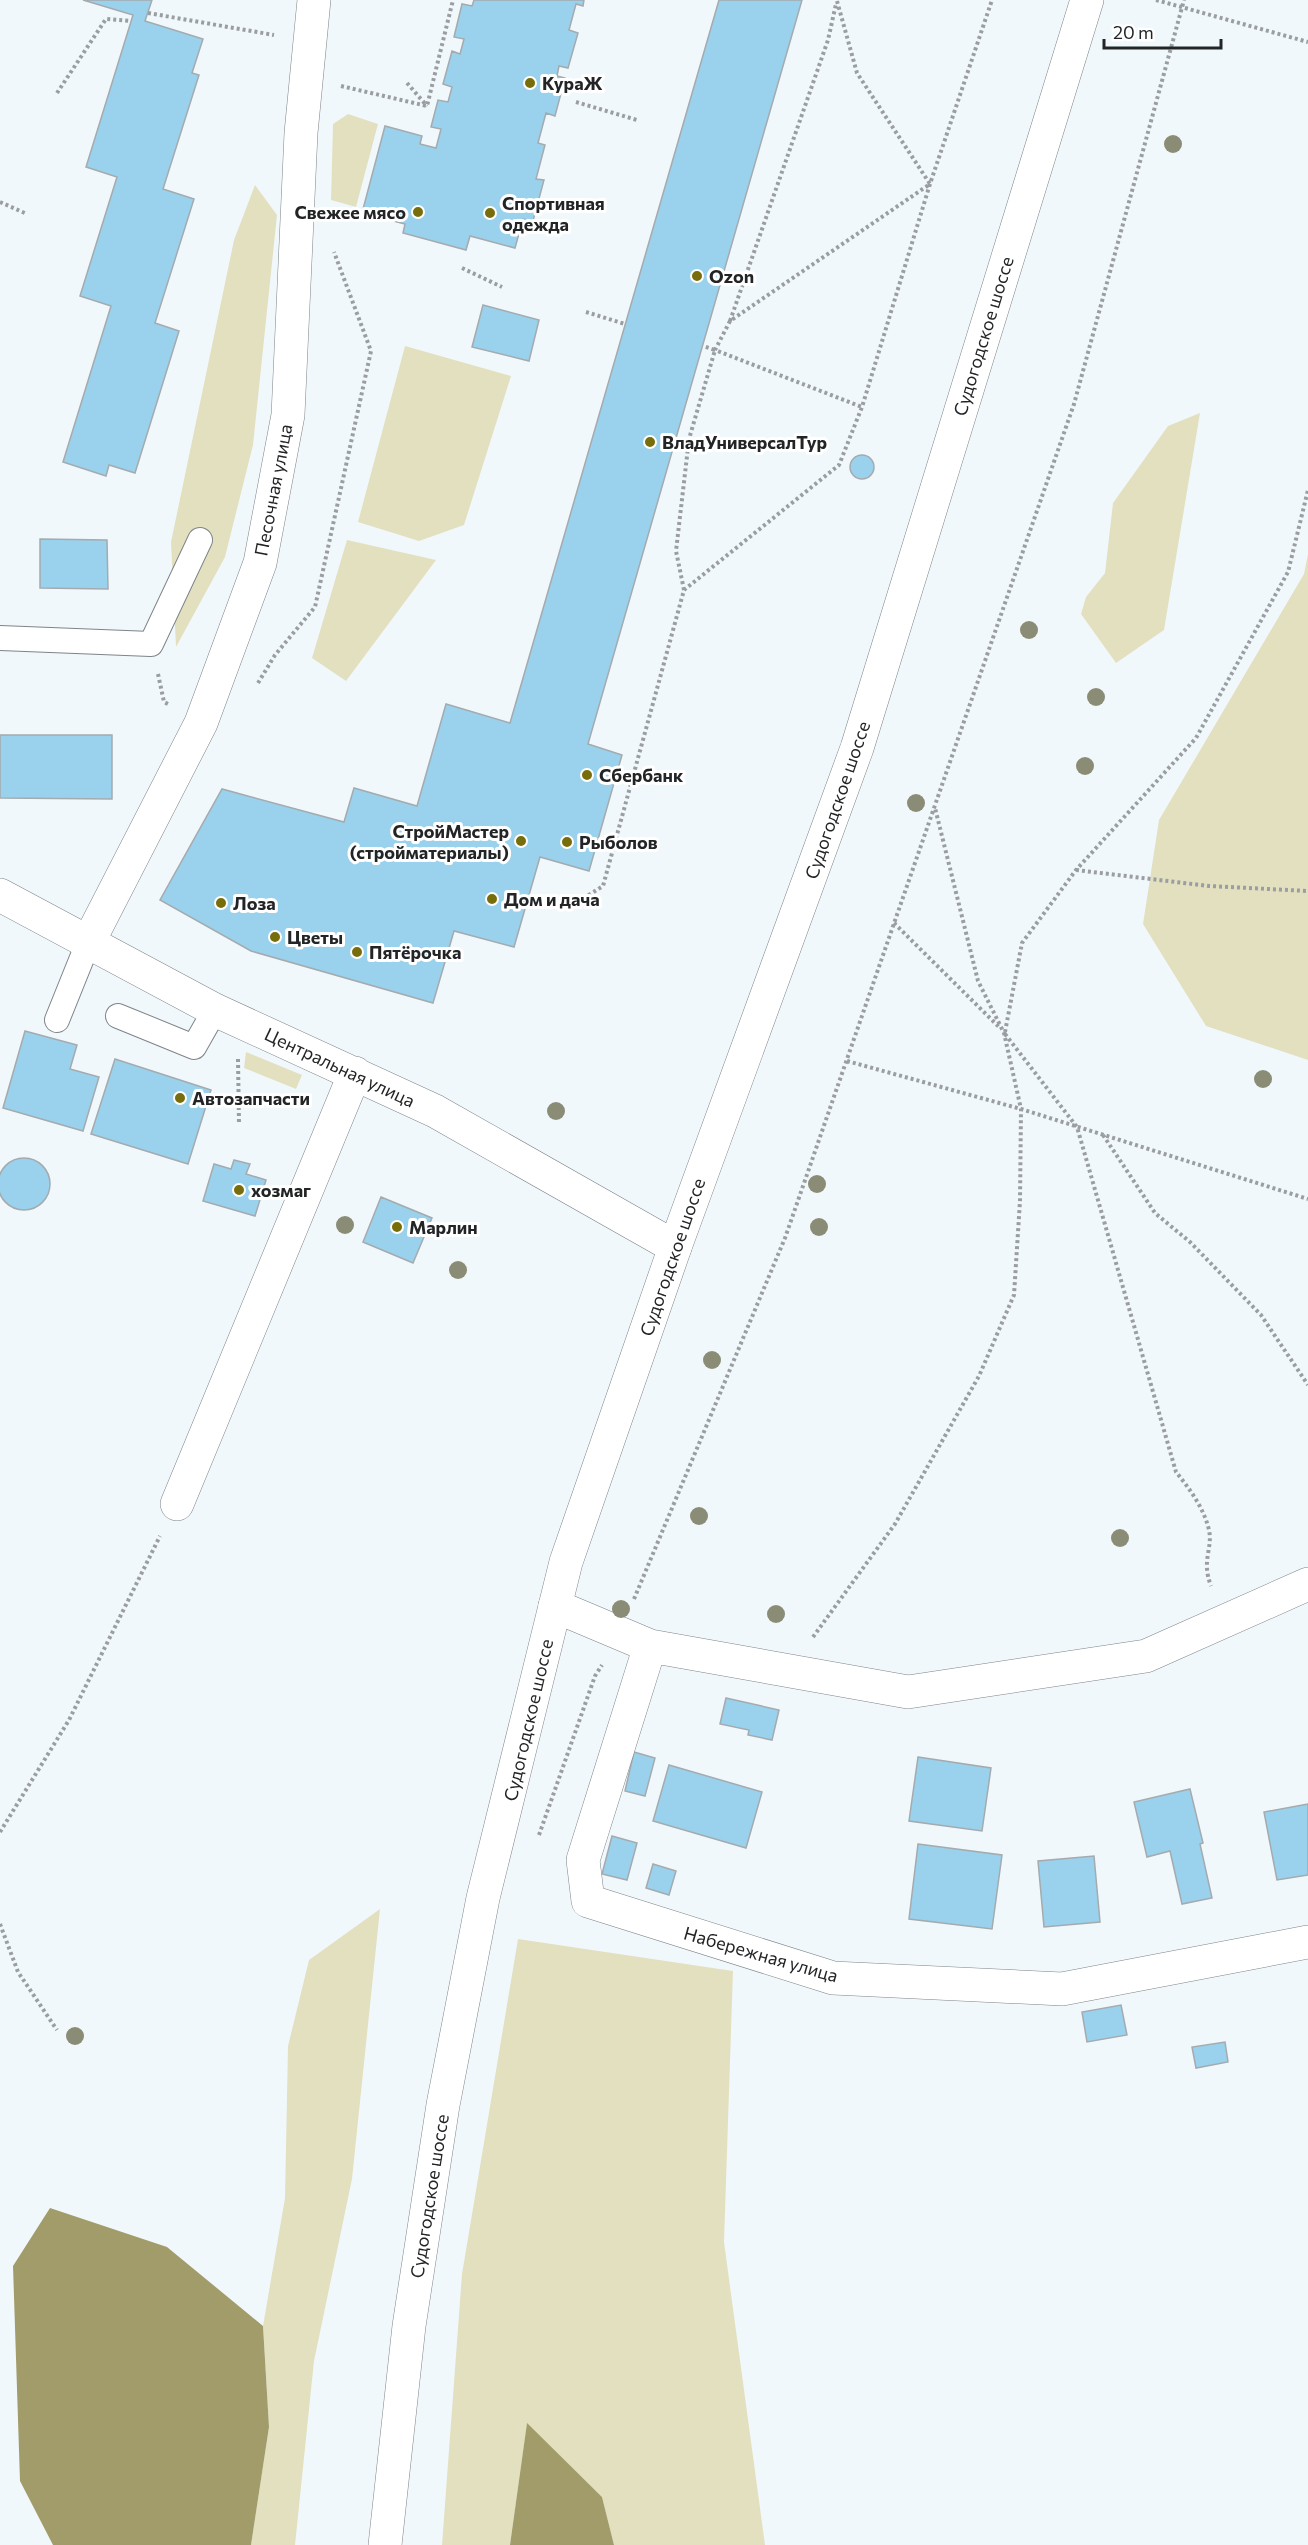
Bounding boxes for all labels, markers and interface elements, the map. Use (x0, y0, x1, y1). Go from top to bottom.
scale bar (1104, 12, 1221, 50)
text: 20 m (1113, 21, 1154, 43)
place label: КураЖ (542, 72, 603, 94)
marker: КураЖ (523, 76, 537, 90)
place label: Спортивная одежда (502, 192, 605, 235)
place label: Свежее мясо (294, 201, 406, 223)
marker: Свежее мясо (411, 205, 425, 219)
marker: Спортивная одежда (483, 206, 497, 220)
street label: Судогодское шоссе (948, 254, 1018, 418)
place label: Ozon (709, 265, 754, 287)
marker: Ozon (690, 269, 704, 283)
street label: Песочная улица (249, 422, 297, 558)
place label: ВладУниверсалТур (662, 431, 827, 453)
marker: ВладУниверсалТур (643, 435, 657, 449)
street label: Судогодское шоссе (800, 718, 874, 882)
place label: Сбербанк (599, 764, 684, 786)
marker: Сбербанк (580, 768, 594, 782)
place label: СтройМастер (стройматериалы) (350, 820, 509, 863)
place label: Рыболов (579, 831, 658, 853)
marker: СтройМастер (стройматериалы) (514, 834, 528, 848)
marker: Рыболов (560, 835, 574, 849)
place label: Дом и дача (504, 888, 600, 910)
place label: Лоза (233, 892, 276, 914)
marker: Дом и дача (485, 892, 499, 906)
marker: Лоза (214, 896, 228, 910)
place label: Цветы (287, 926, 343, 948)
marker: Цветы (268, 930, 282, 944)
place label: Пятёрочка (369, 941, 461, 963)
marker: Пятёрочка (350, 945, 364, 959)
street label: Центральная улица (261, 1023, 419, 1111)
place label: Автозапчасти (192, 1087, 310, 1109)
marker: Автозапчасти (173, 1091, 187, 1105)
street label: Судогодское шоссе (635, 1175, 709, 1339)
place label: хозмаг (251, 1179, 311, 1201)
marker: хозмаг (232, 1183, 246, 1197)
place label: Марлин (409, 1216, 478, 1238)
marker: Марлин (390, 1220, 404, 1234)
street label: Судогодское шоссе (499, 1637, 557, 1803)
street label: Набережная улица (681, 1921, 841, 1987)
street label: Судогодское шоссе (405, 2112, 453, 2280)

